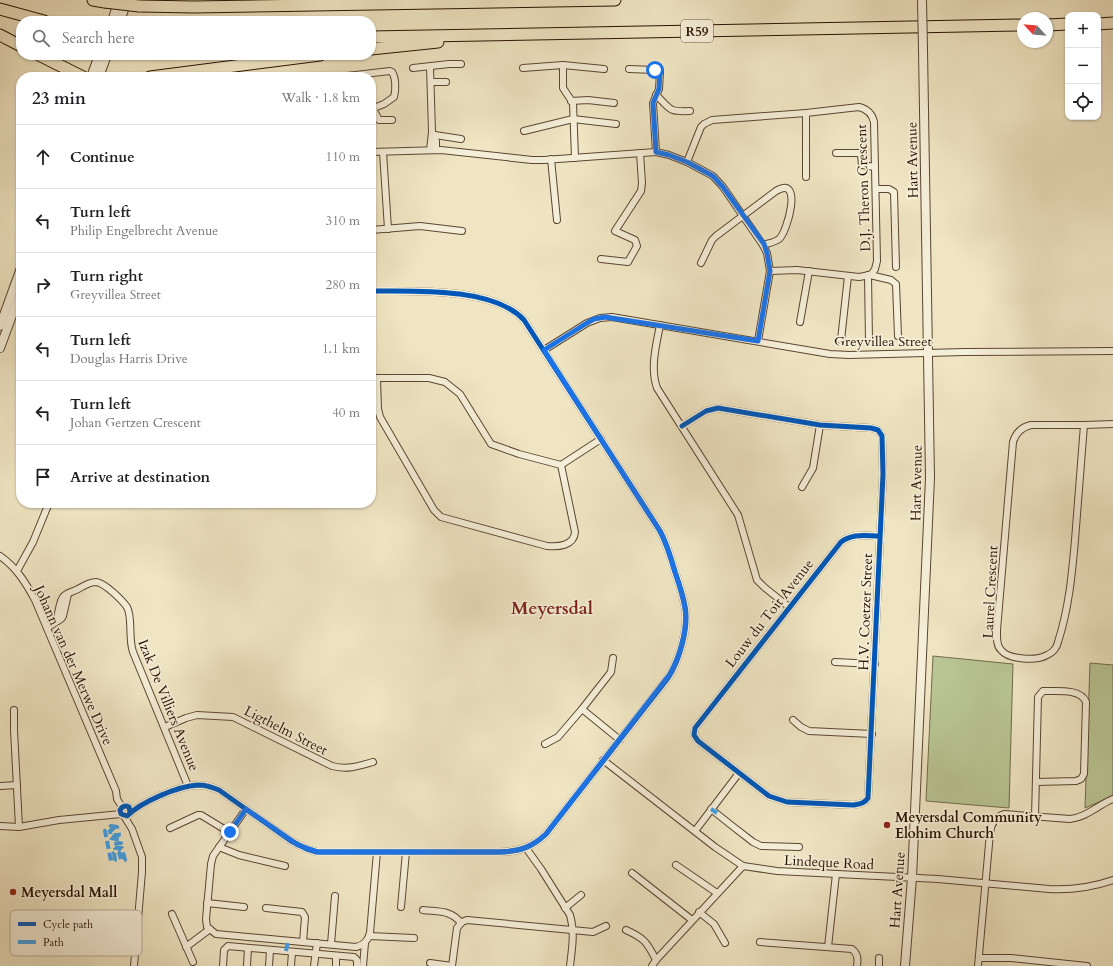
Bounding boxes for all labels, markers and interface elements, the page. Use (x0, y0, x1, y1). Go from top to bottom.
north arrow (1017, 12, 1053, 48)
map controls (1065, 12, 1101, 120)
button: + (1065, 12, 1101, 48)
search box (16, 16, 376, 60)
road number: R59 (681, 20, 713, 42)
icon: search (30, 27, 52, 49)
text: Search here (62, 28, 135, 48)
button: − (1065, 48, 1101, 84)
route start (646, 61, 664, 79)
button: locate (1065, 84, 1101, 120)
text: 23 min (32, 87, 86, 110)
text: Walk · 1.8 km (281, 89, 360, 107)
street label: Hart Avenue (902, 122, 923, 198)
street label: D.J. Theron Crescent (852, 123, 875, 252)
icon: ahead (32, 146, 54, 168)
text: Continue (70, 147, 135, 167)
text: 110 m (326, 148, 360, 166)
text: Turn left (70, 202, 131, 222)
icon: left (32, 210, 54, 232)
text: 310 m (326, 212, 360, 230)
text: Philip Engelbrecht Avenue (70, 222, 218, 240)
text: Turn right (70, 266, 143, 286)
icon: right (32, 274, 54, 296)
text: 280 m (326, 276, 360, 294)
text: Greyvillea Street (70, 286, 161, 304)
text: Turn left (70, 330, 131, 350)
street label: Greyvillea Street (834, 332, 933, 351)
icon: left (32, 338, 54, 360)
text: 1.1 km (322, 340, 360, 358)
text: Douglas Harris Drive (70, 350, 188, 368)
text: Turn left (70, 394, 131, 414)
icon: left (32, 402, 54, 424)
text: 40 m (332, 404, 360, 422)
text: Johan Gertzen Crescent (70, 414, 201, 432)
street label: Hart Avenue (906, 445, 927, 521)
icon: arrive (32, 466, 54, 488)
text: Arrive at destination (70, 467, 210, 487)
street label: Laurel Crescent (979, 545, 1002, 639)
street label: H.V. Coetzer Street (854, 553, 877, 671)
street label: Louw du Toit Avenue (721, 555, 818, 672)
street label: Johann van der Merwe Drive (29, 580, 117, 748)
district label: Meyersdal (511, 596, 593, 621)
street label: Izak De Villiers Avenue (133, 637, 204, 774)
street label: Ligthelm Street (241, 701, 331, 760)
place label: Meyersdal Community Elohim Church (895, 808, 1042, 843)
marker: Meyersdal Community Elohim Church (882, 820, 892, 830)
route end (221, 823, 239, 841)
street label: Lindeque Road (783, 851, 875, 874)
street label: Hart Avenue (885, 851, 910, 929)
place label: Meyersdal Mall (21, 883, 117, 902)
marker: Meyersdal Mall (8, 887, 18, 897)
legend (10, 910, 142, 956)
text: Cycle path (43, 917, 93, 932)
text: Path (43, 935, 64, 950)

